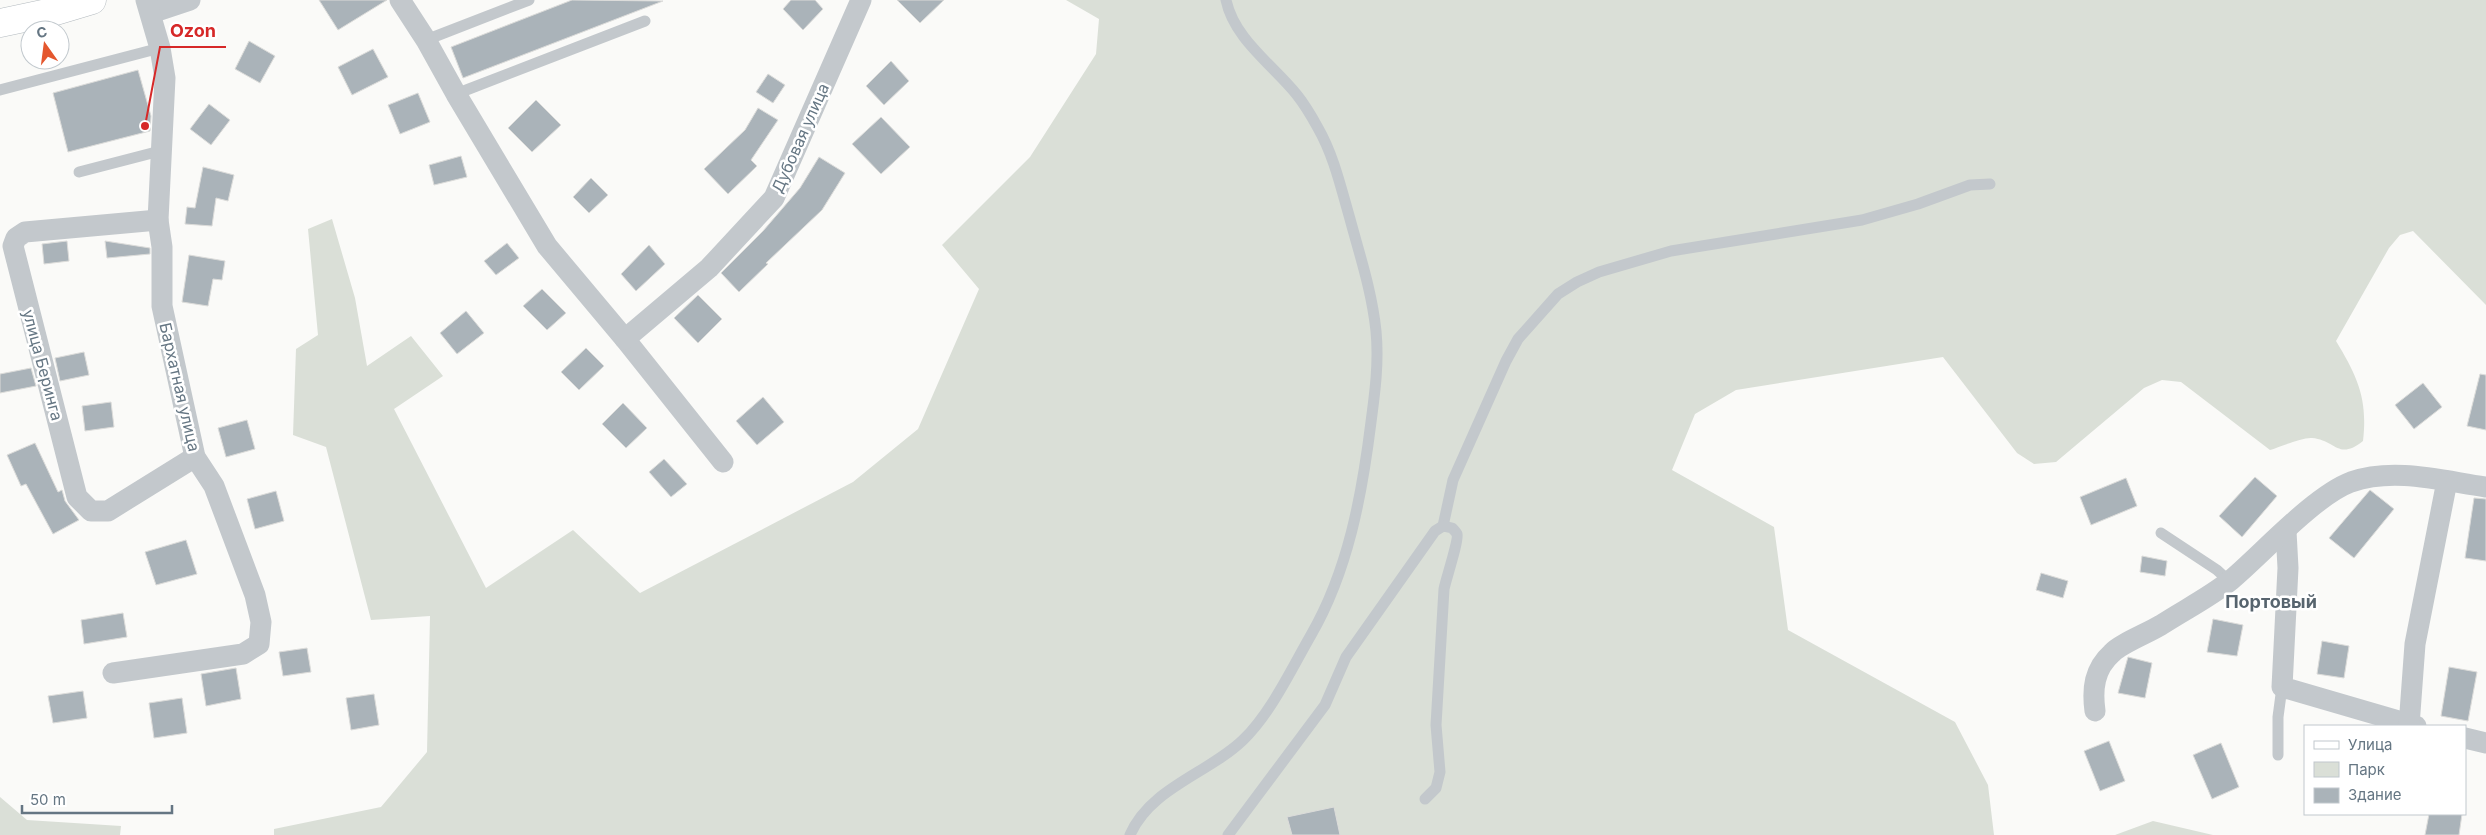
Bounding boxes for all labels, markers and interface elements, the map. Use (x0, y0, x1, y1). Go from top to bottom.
callout: Ozon (160, 14, 226, 47)
north arrow (20, 20, 70, 70)
text: Ozon (170, 20, 216, 41)
text: С (35, 22, 49, 41)
street label: Дубовая улица (767, 80, 833, 196)
street label: улица Беринга (19, 307, 67, 423)
street label: Бархатная улица (155, 321, 205, 453)
district label: Портовый (2225, 591, 2317, 612)
legend (2304, 725, 2466, 815)
text: Улица (2348, 735, 2392, 754)
text: Парк (2348, 760, 2385, 779)
scale bar (22, 782, 172, 814)
text: Здание (2348, 785, 2402, 804)
text: 50 m (30, 790, 66, 809)

